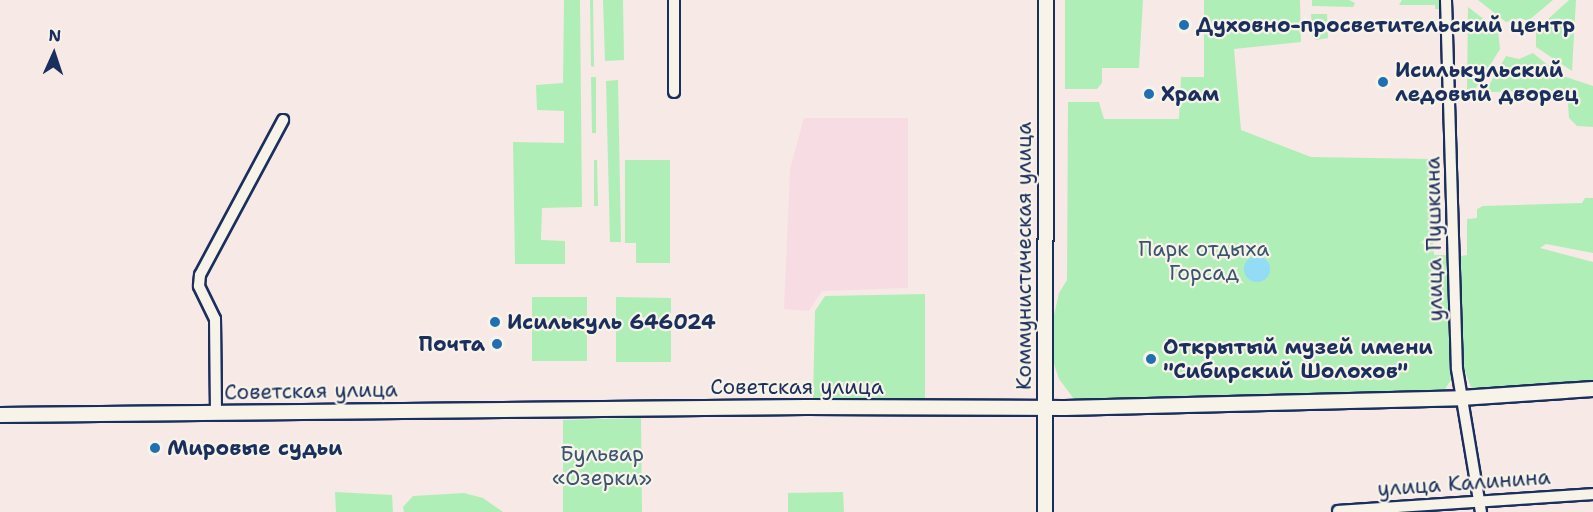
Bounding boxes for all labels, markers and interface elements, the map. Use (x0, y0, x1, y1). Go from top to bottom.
place label: Духовно-просветительский центр (1196, 12, 1575, 38)
marker: Духовно-просветительский центр (1177, 18, 1191, 32)
north arrow (24, 24, 84, 84)
text: N (48, 25, 62, 46)
place label: Исилькульский ледовый дворец (1395, 57, 1579, 107)
marker: Исилькульский ледовый дворец (1376, 75, 1390, 89)
place label: Храм (1161, 81, 1219, 107)
marker: Храм (1142, 87, 1156, 101)
street label: Коммунистическая улица (1011, 122, 1037, 390)
street label: улица Пушкина (1420, 156, 1448, 322)
park label: Парк отдыха Горсад (1139, 236, 1269, 286)
place label: Исилькуль 646024 (507, 309, 716, 335)
marker: Исилькуль 646024 (488, 315, 502, 329)
place label: Почта (419, 331, 485, 357)
place label: Открытый музей имени "Сибирский Шолохов" (1163, 334, 1433, 384)
marker: Почта (490, 337, 504, 351)
marker: Открытый музей имени "Сибирский Шолохов" (1144, 352, 1158, 366)
street label: Советская улица (710, 374, 884, 400)
street label: Советская улица (224, 377, 398, 405)
place label: Мировые судьи (167, 435, 343, 461)
marker: Мировые судьи (148, 441, 162, 455)
park label: Бульвар «Озерки» (552, 441, 652, 491)
street label: улица Калинина (1377, 464, 1551, 502)

